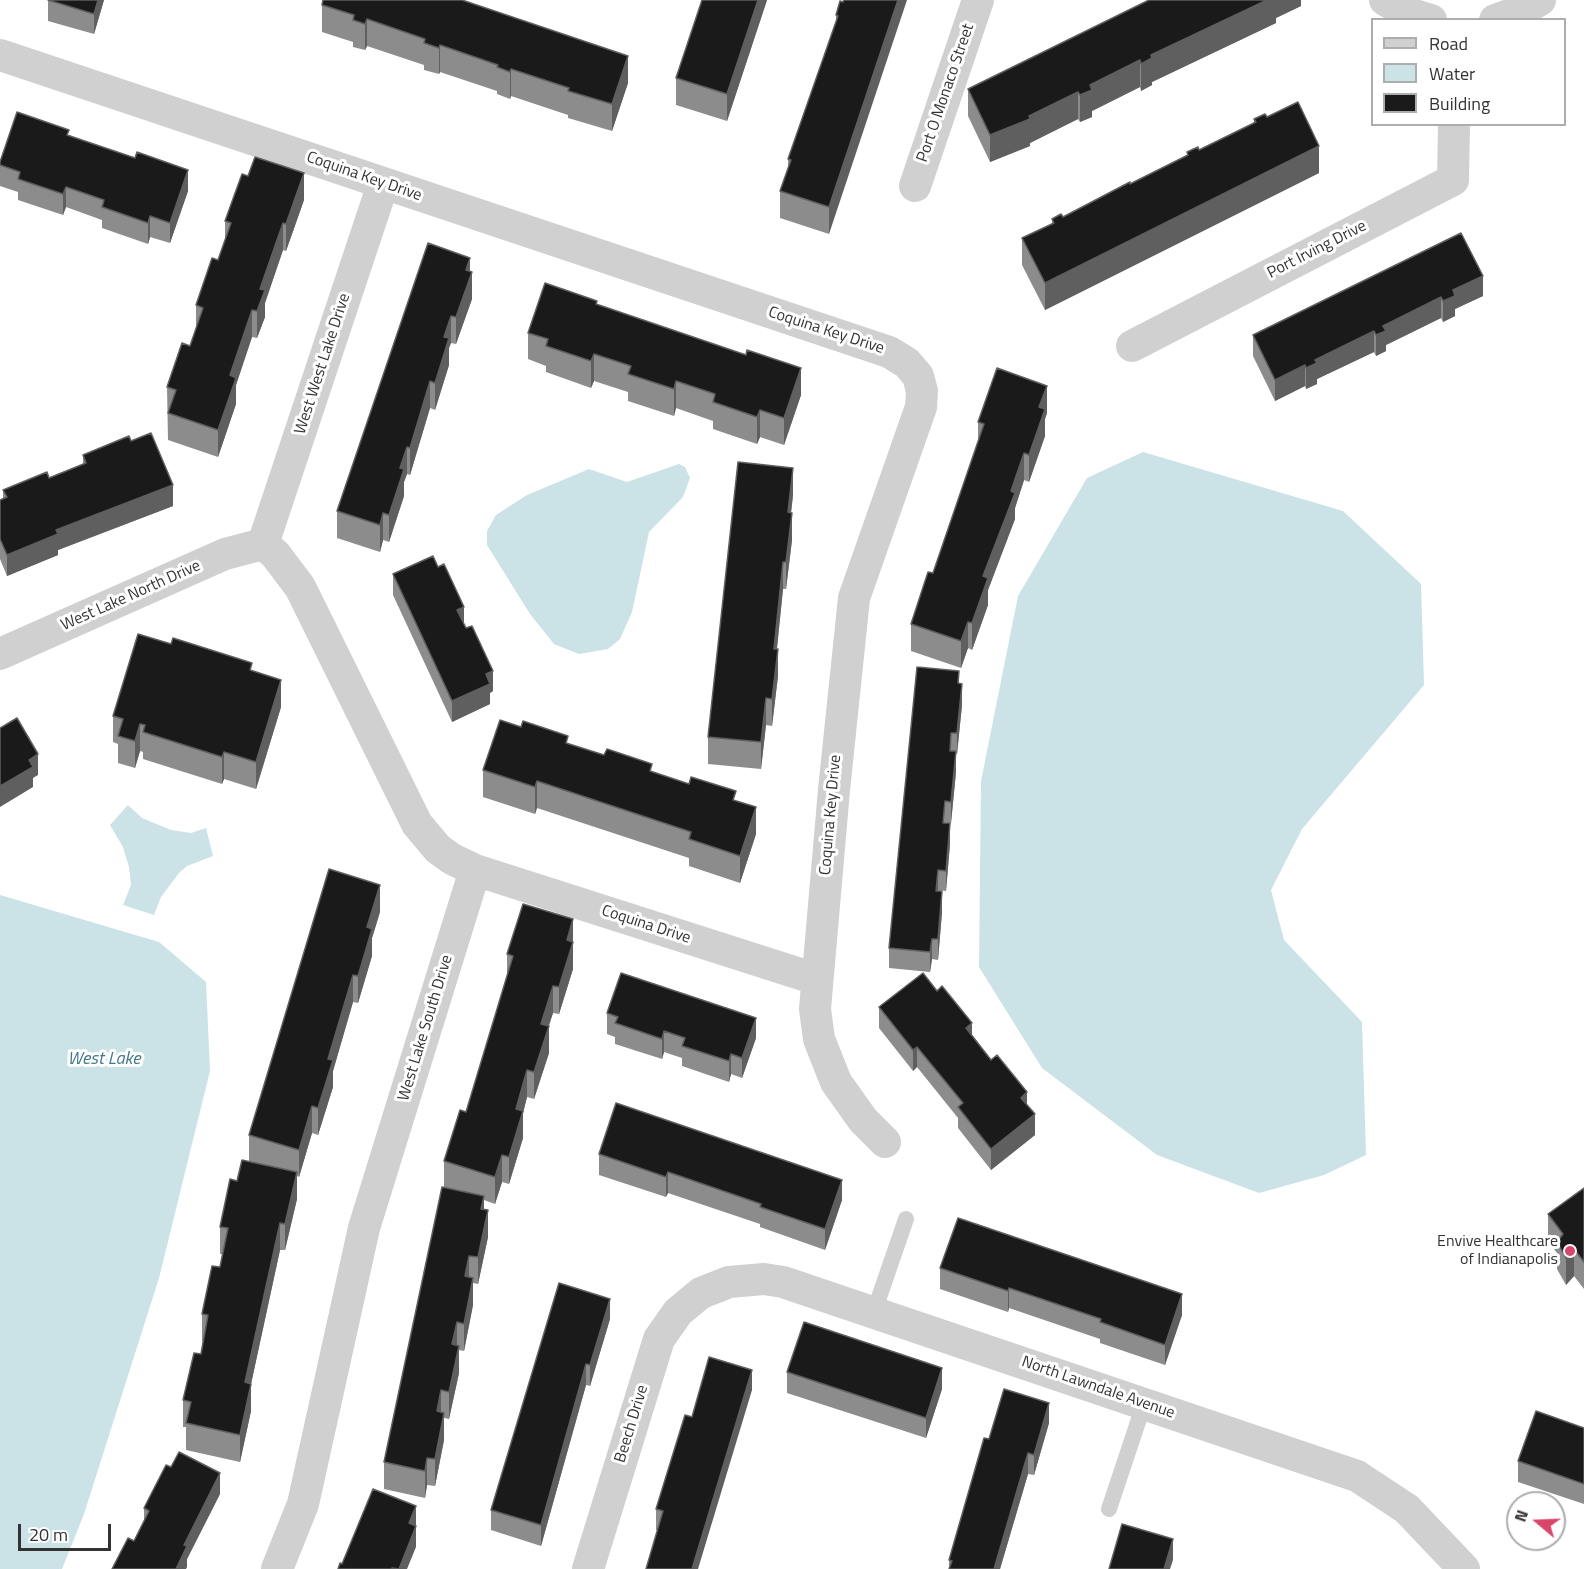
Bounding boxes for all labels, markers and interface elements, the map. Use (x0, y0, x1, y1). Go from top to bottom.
legend (1371, 18, 1566, 126)
street label: Port O Monaco Street (913, 21, 979, 165)
text: Road (1429, 30, 1468, 57)
text: Water (1429, 60, 1475, 87)
text: Building (1429, 90, 1490, 117)
street label: Coquina Key Drive (304, 148, 424, 206)
street label: Port Irving Drive (1264, 217, 1370, 283)
street label: West West Lake Drive (291, 291, 355, 437)
street label: Coquina Key Drive (766, 303, 886, 359)
street label: West Lake North Drive (58, 557, 204, 635)
street label: Coquina Key Drive (816, 754, 846, 876)
street label: Coquina Drive (599, 902, 693, 948)
street label: West Lake South Drive (395, 953, 457, 1103)
water label: West Lake (68, 1049, 140, 1071)
place label: Envive Healthcare of Indianapolis (1437, 1232, 1558, 1270)
marker: Envive Healthcare of Indianapolis (1563, 1244, 1577, 1258)
street label: North Lawndale Avenue (1019, 1353, 1177, 1423)
street label: Beech Drive (611, 1383, 653, 1465)
north arrow (1506, 1491, 1566, 1551)
text: N (1508, 1507, 1534, 1525)
scale bar (21, 1512, 114, 1550)
text: 20 m (29, 1521, 68, 1548)

